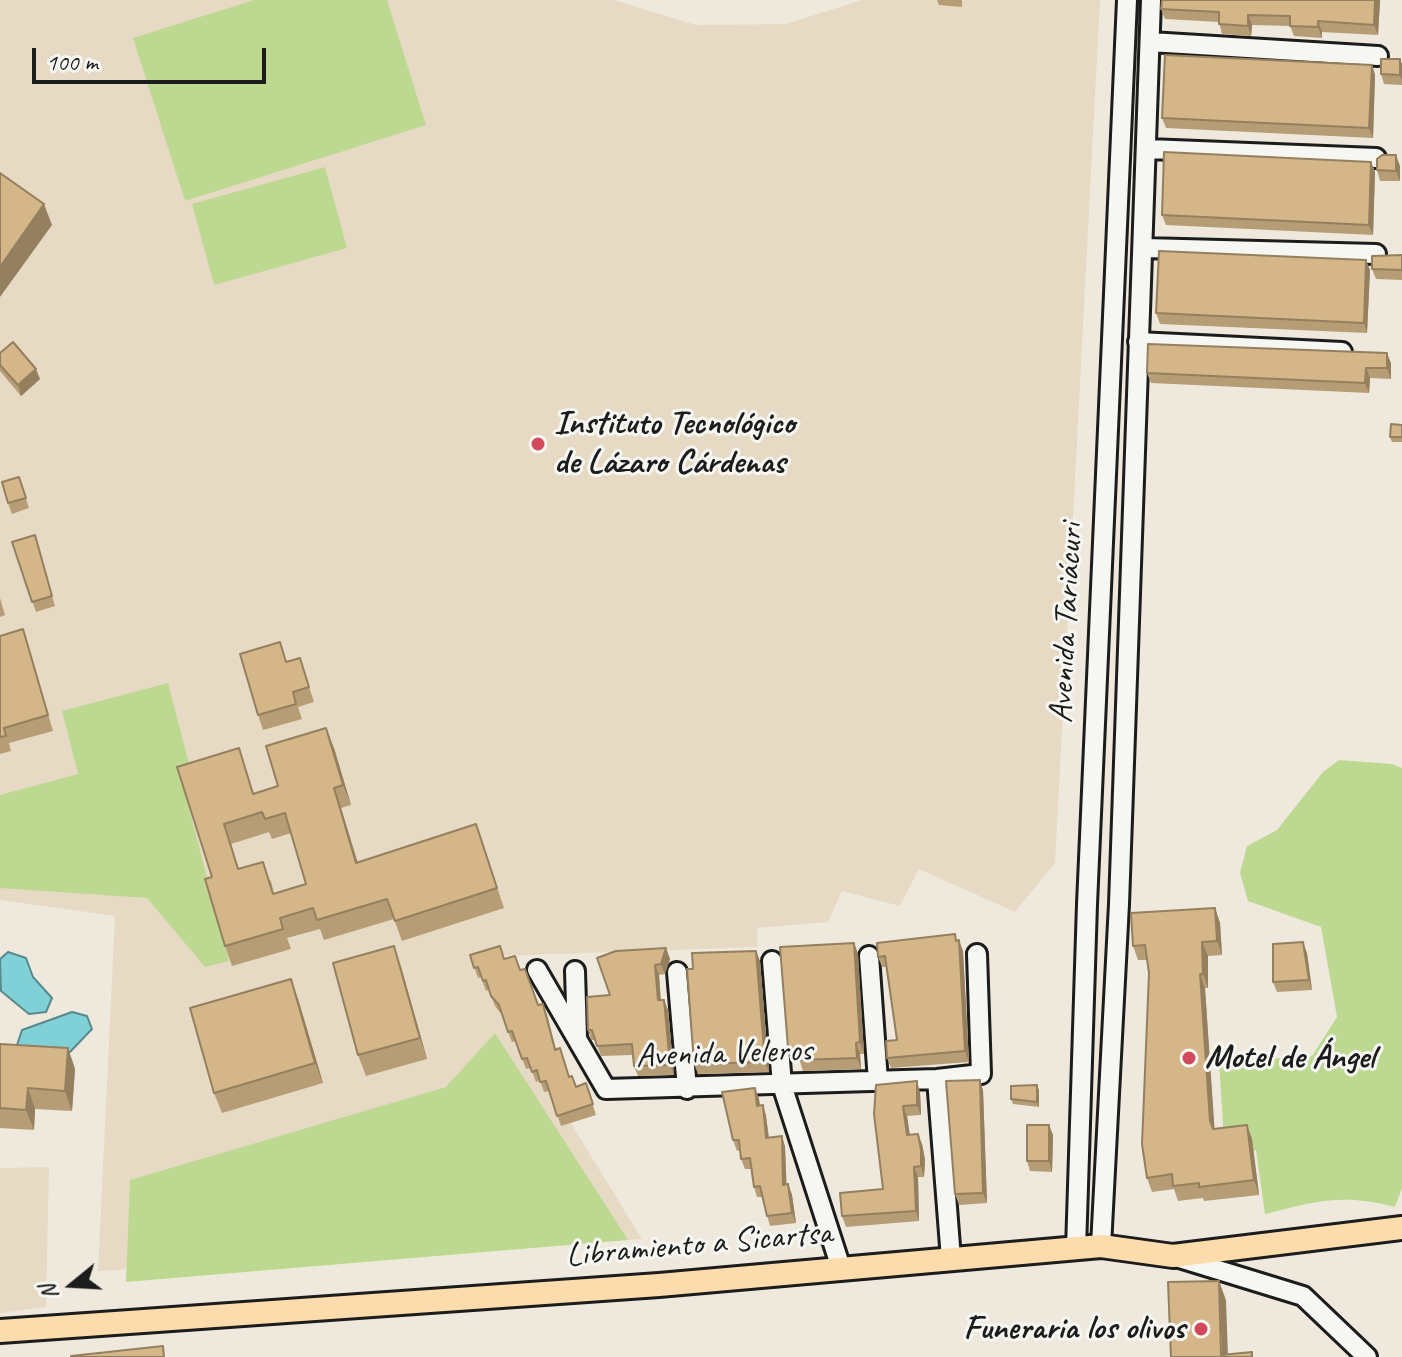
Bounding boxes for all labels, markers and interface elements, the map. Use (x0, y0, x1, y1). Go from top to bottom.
scale bar (36, 32, 270, 82)
text: 100 m (46, 47, 98, 77)
place label: Instituto Tecnológico de Lázaro Cárdenas (554, 404, 795, 484)
marker: Instituto Tecnológico de Lázaro Cárdenas (529, 435, 547, 453)
street label: Avenida Tariácuri (1041, 522, 1093, 724)
street label: Avenida Veleros (635, 1031, 813, 1077)
place label: Motel de Ángel (1205, 1038, 1375, 1078)
marker: Motel de Ángel (1180, 1049, 1198, 1067)
street label: Libramiento a Sicartsa (565, 1213, 833, 1277)
north arrow (32, 1245, 112, 1325)
text: N (34, 1282, 65, 1303)
place label: Funeraria los olivos (963, 1309, 1185, 1349)
marker: Funeraria los olivos (1192, 1320, 1210, 1338)

